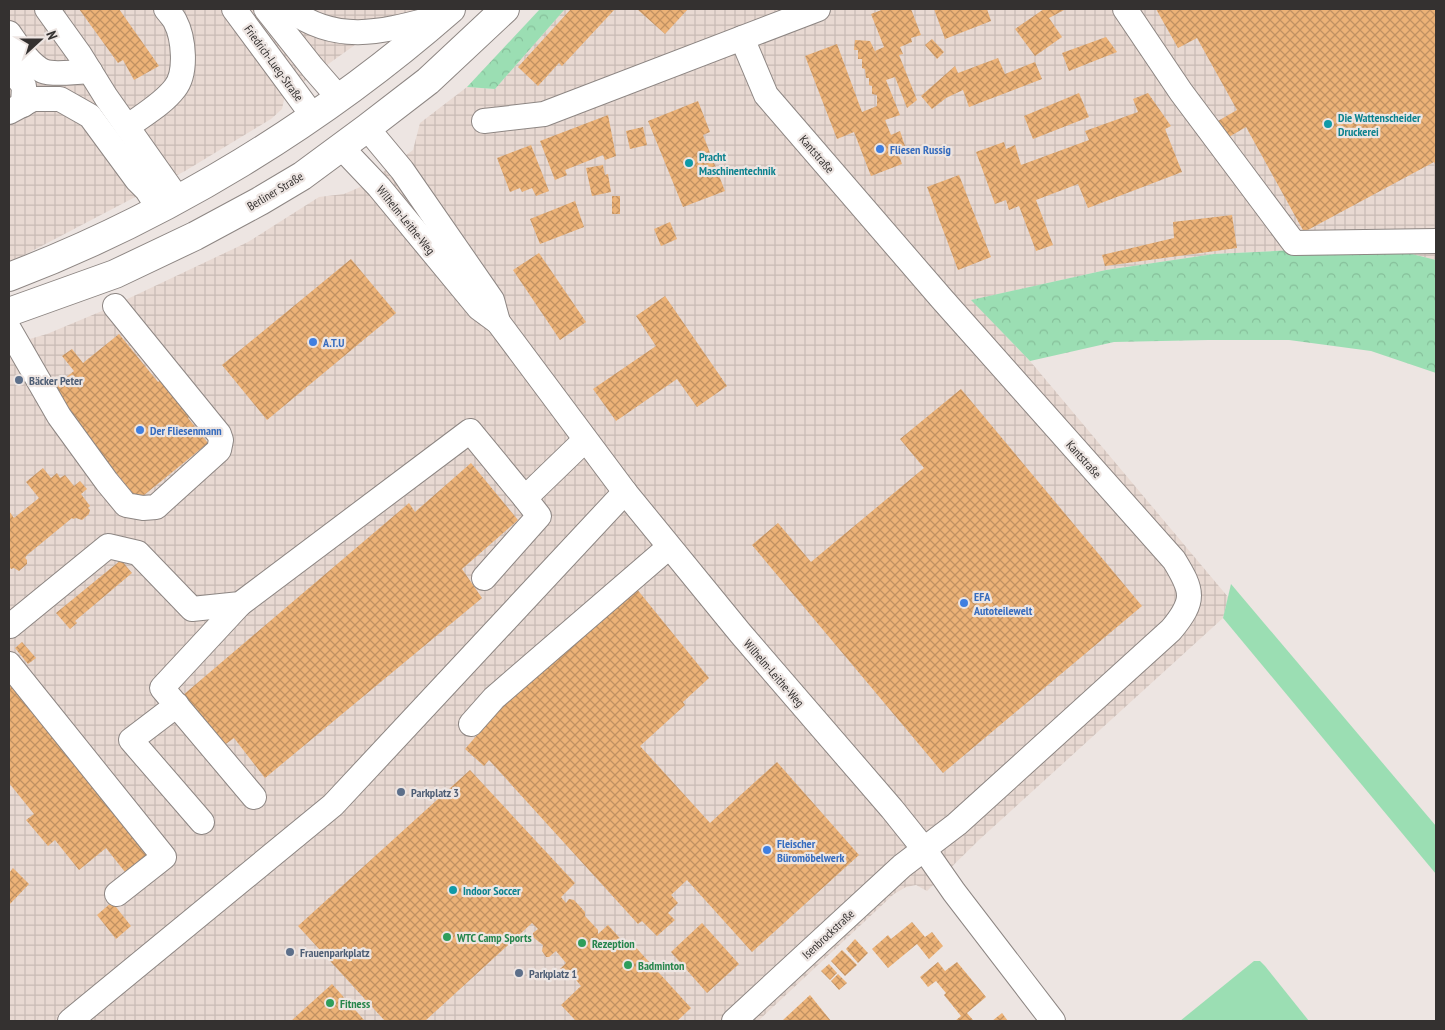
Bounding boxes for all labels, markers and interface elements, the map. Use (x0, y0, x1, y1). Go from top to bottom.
north arrow (15, 15, 65, 65)
street label: Friedrich-Lueg-Straße (241, 22, 307, 104)
text: N (42, 29, 62, 42)
place label: Die Wattenscheider Druckerei (1338, 110, 1421, 139)
marker: Die Wattenscheider Druckerei (1322, 118, 1334, 130)
street label: Kantstraße (796, 132, 838, 176)
place label: Fliesen Russig (890, 142, 951, 157)
marker: Fliesen Russig (874, 143, 886, 155)
place label: Pracht Maschinentechnik (699, 149, 776, 178)
marker: Pracht Maschinentechnik (683, 157, 695, 169)
street label: Berliner Straße (244, 168, 306, 214)
street label: Wilhelm-Leithe-Weg (374, 182, 438, 258)
place label: A.T.U (322, 335, 344, 350)
marker: A.T.U (307, 336, 319, 348)
place label: Bäcker Peter (29, 373, 83, 388)
marker: Bäcker Peter (13, 374, 25, 386)
place label: Der Fliesenmann (150, 423, 222, 438)
marker: Der Fliesenmann (134, 424, 146, 436)
street label: Kantstraße (1063, 437, 1105, 481)
place label: EFA Autoteilewelt (973, 589, 1033, 618)
marker: EFA Autoteilewelt (958, 597, 970, 609)
street label: Wilhelm-Leithe-Weg (741, 636, 807, 710)
place label: Parkplatz 3 (411, 785, 459, 800)
marker: Parkplatz 3 (395, 786, 407, 798)
place label: Fleischer Büromöbelwerk (777, 836, 844, 865)
marker: Fleischer Büromöbelwerk (761, 844, 773, 856)
place label: Indoor Soccer (463, 883, 521, 898)
marker: Indoor Soccer (447, 884, 459, 896)
street label: Isenbrockstraße (799, 906, 857, 962)
place label: WTC Camp Sports (456, 930, 532, 945)
marker: WTC Camp Sports (441, 931, 453, 943)
place label: Rezeption (592, 936, 635, 951)
marker: Rezeption (576, 937, 588, 949)
place label: Frauenparkplatz (300, 945, 370, 960)
marker: Frauenparkplatz (284, 946, 296, 958)
place label: Badminton (638, 958, 684, 973)
marker: Badminton (622, 959, 634, 971)
place label: Parkplatz 1 (529, 966, 577, 981)
marker: Parkplatz 1 (513, 967, 525, 979)
place label: Fitness (340, 996, 370, 1011)
marker: Fitness (324, 997, 336, 1009)

